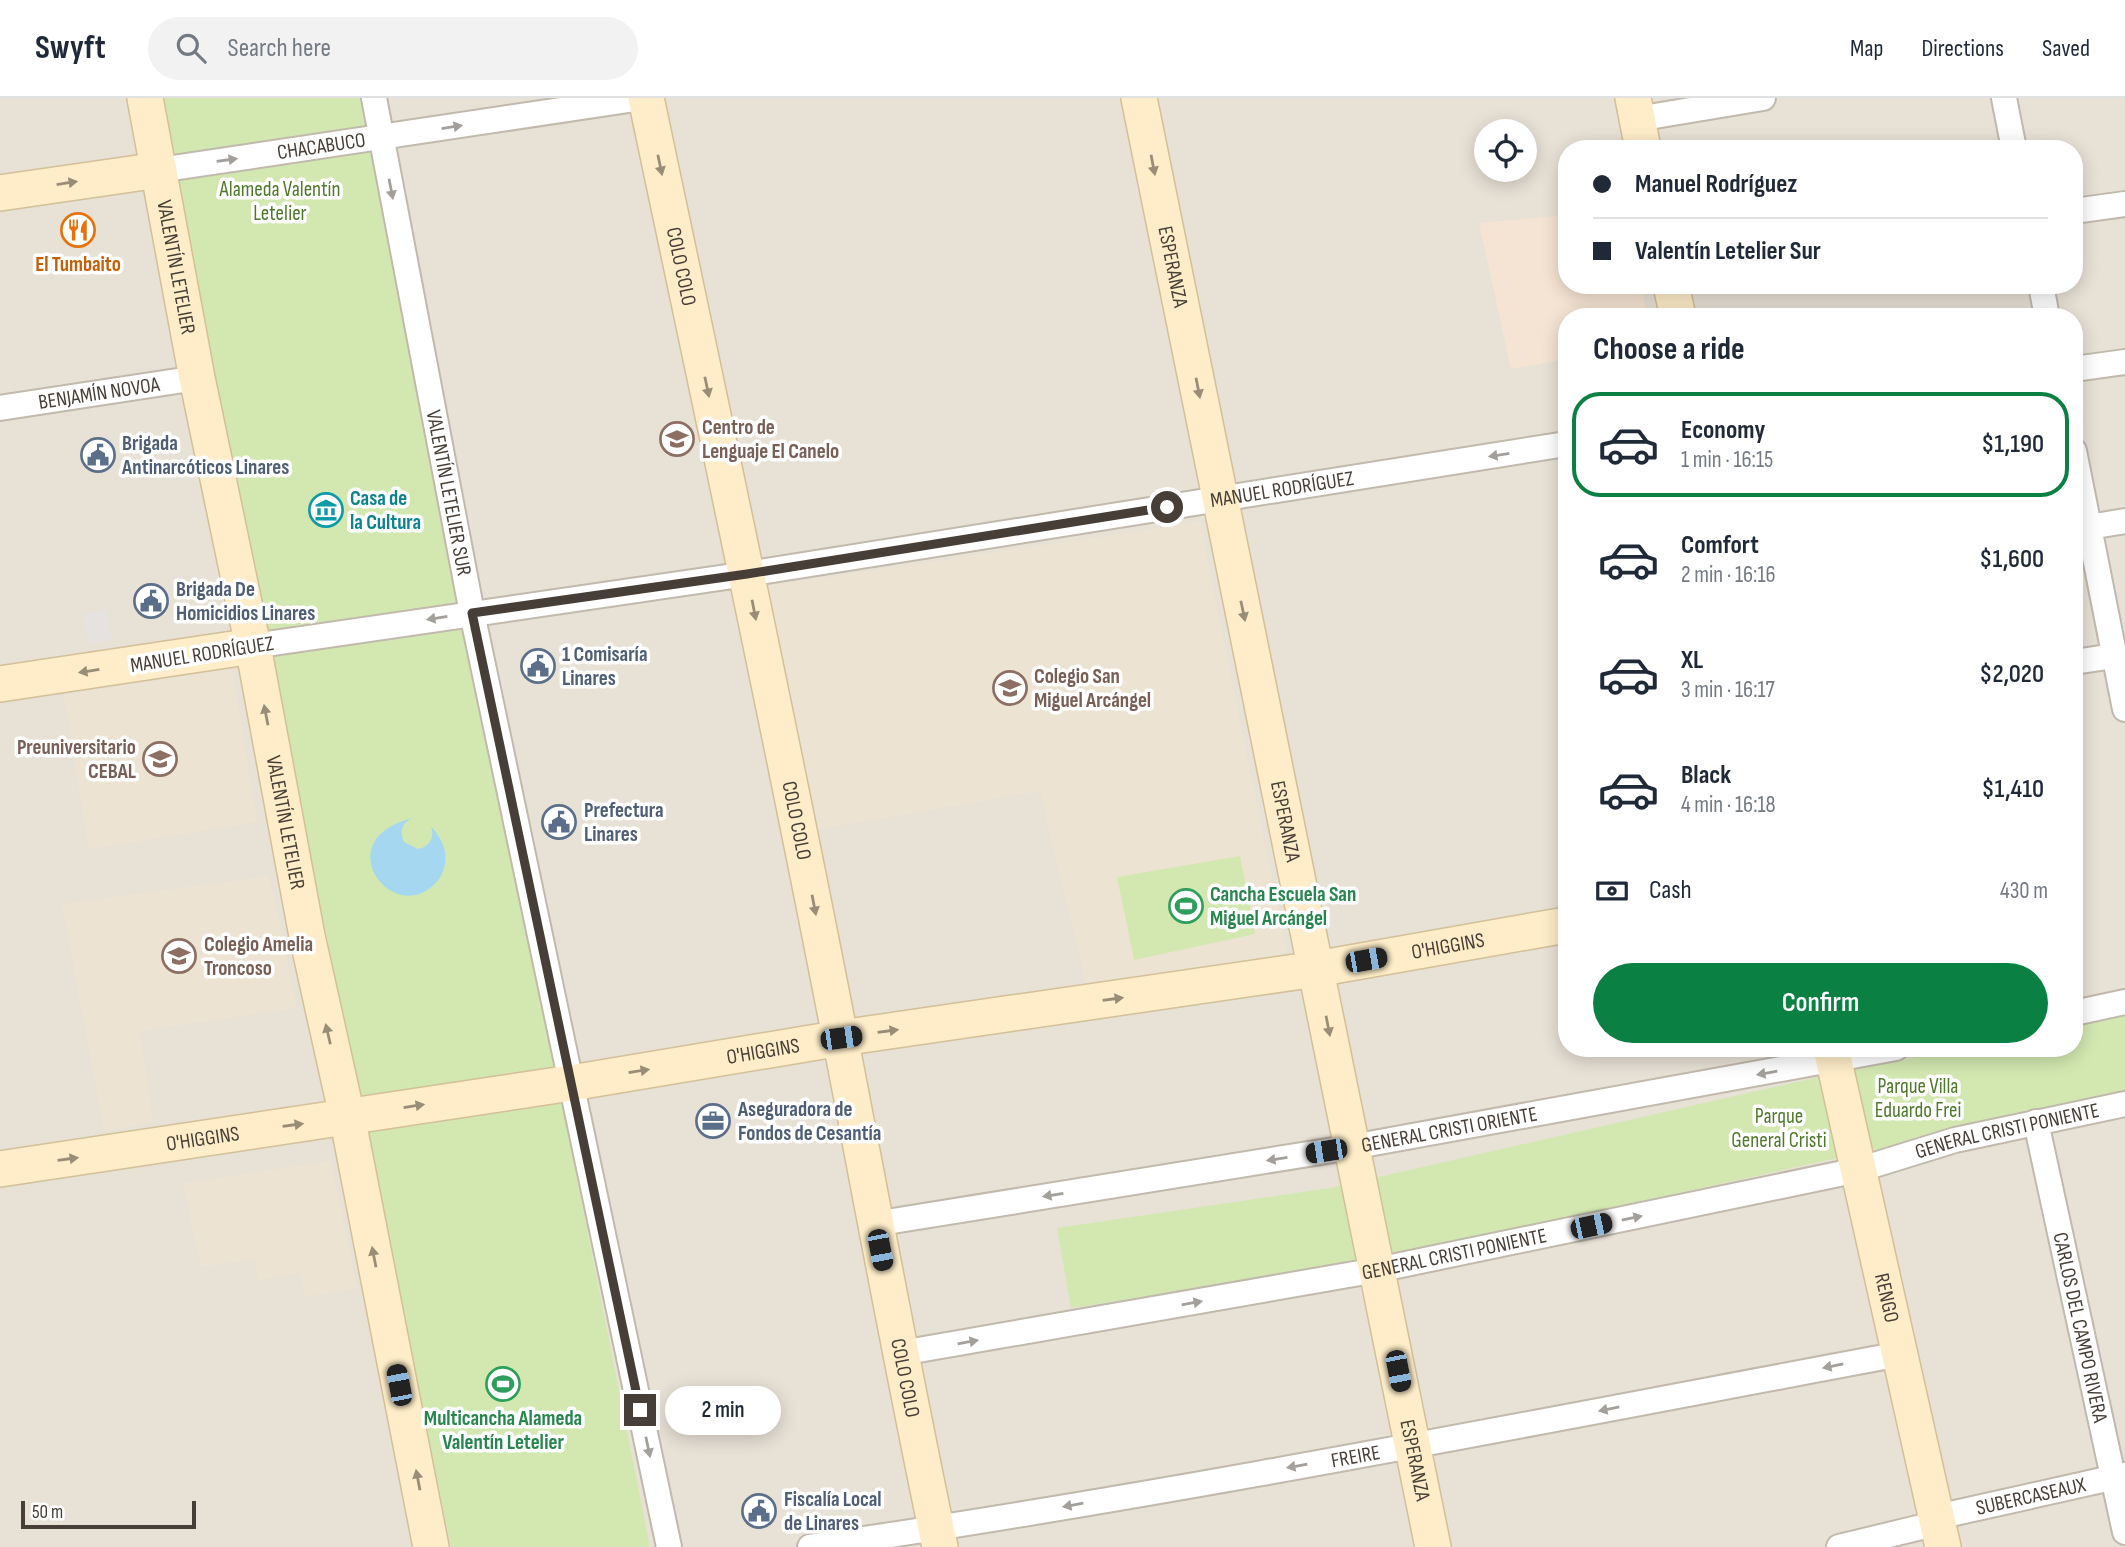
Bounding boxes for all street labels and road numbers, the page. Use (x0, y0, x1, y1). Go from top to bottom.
street label: CHACABUCO (275, 127, 367, 165)
street label: VALENTÍN LETELIER (151, 198, 201, 337)
street label: ESPERANZA (1152, 224, 1193, 310)
street label: COLO COLO (661, 225, 702, 308)
street label: BENJAMÍN NOVOA (37, 372, 162, 415)
street label: VALENTÍN LETELIER SUR (421, 408, 477, 578)
street label: MANUEL RODRÍGUEZ (1209, 466, 1356, 513)
street label: MANUEL RODRÍGUEZ (129, 631, 276, 678)
street label: VALENTÍN LETELIER (261, 753, 310, 892)
street label: COLO COLO (776, 779, 817, 862)
street label: ESPERANZA (1265, 779, 1306, 865)
street label: O'HIGGINS (1409, 928, 1486, 965)
street label: O'HIGGINS (725, 1033, 801, 1070)
street label: GENERAL CRISTI PONIENTE (1912, 1098, 2102, 1165)
street label: GENERAL CRISTI ORIENTE (1359, 1102, 1539, 1158)
street label: O'HIGGINS (165, 1121, 241, 1157)
street label: GENERAL CRISTI PONIENTE (1360, 1223, 1549, 1285)
street label: CARLOS DEL CAMPO RIVERA (2047, 1230, 2113, 1426)
street label: RENGO (1869, 1271, 1904, 1325)
street label: COLO COLO (885, 1336, 925, 1420)
street label: ESPERANZA (1394, 1418, 1436, 1504)
street label: FREIRE (1329, 1440, 1382, 1473)
street label: SUBERCASEAUX (1974, 1472, 2088, 1521)

